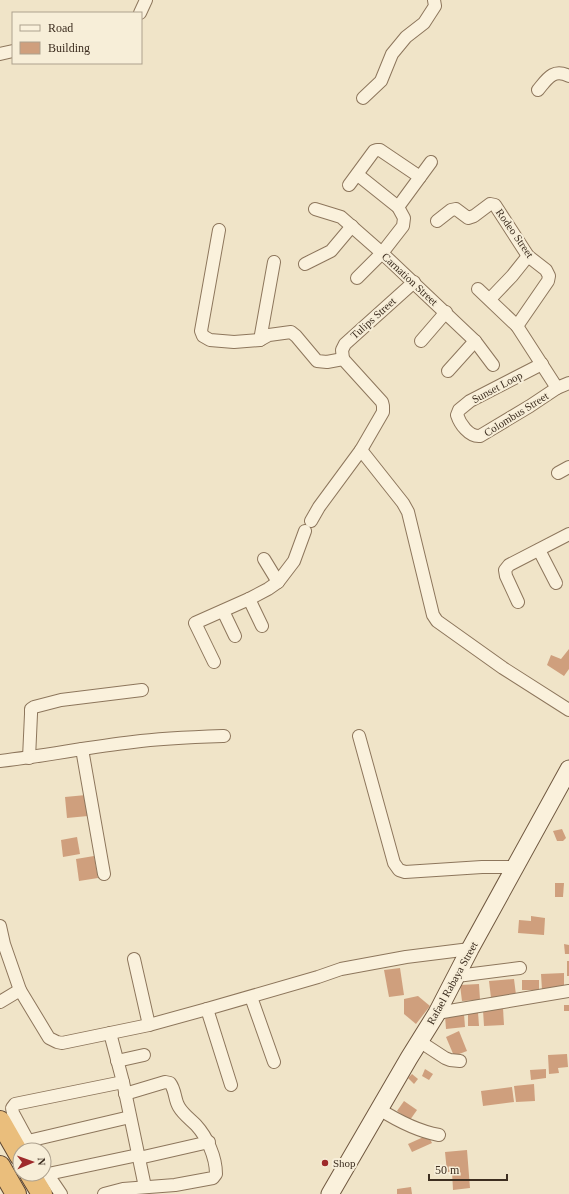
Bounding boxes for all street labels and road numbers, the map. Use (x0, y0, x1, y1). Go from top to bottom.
street label: Rodeo Street (494, 206, 536, 260)
street label: Carnation Street (380, 250, 440, 308)
street label: Tulips Street (348, 295, 398, 341)
street label: Sunset Loop (470, 368, 525, 405)
street label: Colombus Street (482, 389, 550, 439)
street label: Rafael Rabaya Street (424, 939, 480, 1027)

